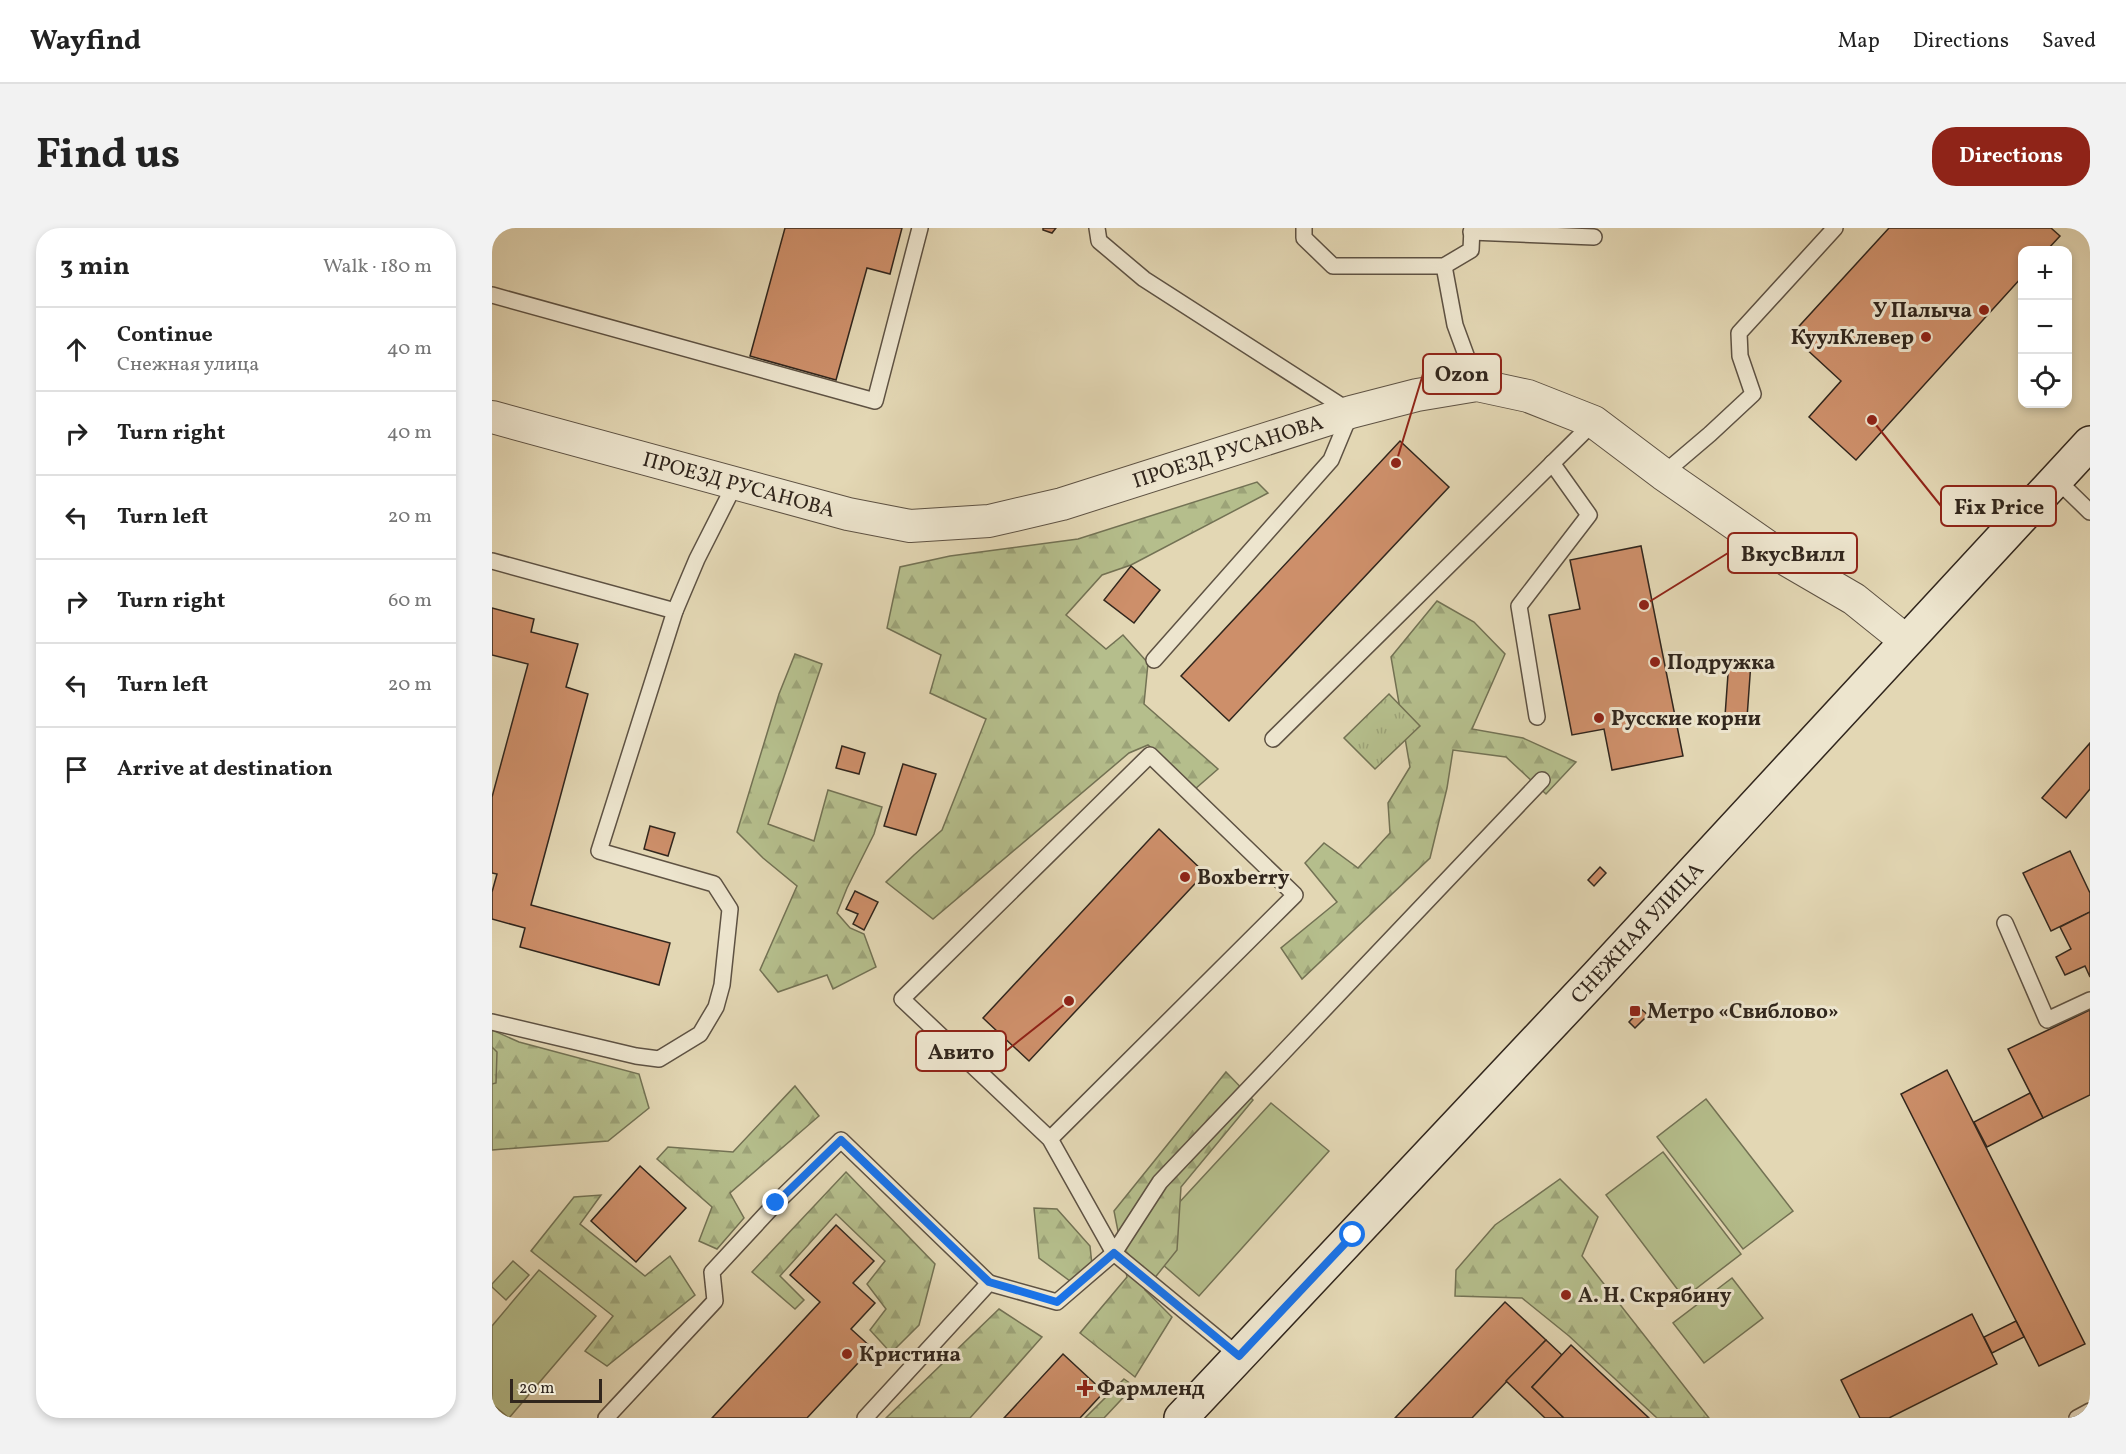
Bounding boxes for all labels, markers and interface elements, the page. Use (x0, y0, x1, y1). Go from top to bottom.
text: Wayfind (30, 22, 141, 61)
text: Map (1838, 27, 1880, 56)
text: Directions (1913, 27, 2009, 56)
text: Saved (2042, 27, 2096, 56)
text: Find us (36, 127, 180, 186)
button: Directions (1932, 127, 2090, 186)
map controls (2018, 246, 2072, 408)
button: + (2018, 246, 2072, 300)
text: 3 min (60, 249, 130, 285)
text: Walk · 180 m (323, 253, 432, 281)
place label: У Палыча (1873, 297, 1972, 326)
button: − (2018, 300, 2072, 354)
marker: У Палыча (1977, 303, 1991, 317)
text: Continue (117, 320, 213, 351)
place label: КуулКлевер (1791, 324, 1914, 353)
marker: КуулКлевер (1919, 330, 1933, 344)
icon: ahead (60, 333, 93, 366)
text: 40 m (387, 335, 432, 363)
text: Снежная улица (117, 351, 259, 379)
callout: Ozon (1423, 354, 1501, 394)
button: locate (2018, 354, 2072, 408)
text: Ozon (1435, 360, 1489, 391)
street label: ПРОЕЗД РУСАНОВА (1129, 409, 1327, 497)
icon: right (60, 417, 93, 450)
text: Turn right (117, 418, 225, 449)
text: 40 m (387, 419, 432, 447)
street label: ПРОЕЗД РУСАНОВА (639, 446, 838, 526)
callout: Fix Price (1941, 486, 2056, 526)
text: Fix Price (1954, 493, 2044, 524)
icon: left (60, 501, 93, 534)
text: Turn left (117, 502, 208, 533)
text: 20 m (388, 503, 432, 531)
callout: ВкусВилл (1728, 533, 1857, 573)
text: ВкусВилл (1741, 540, 1845, 571)
icon: right (60, 585, 93, 618)
text: Turn right (117, 586, 225, 617)
text: 60 m (388, 587, 432, 615)
place label: Подружка (1667, 649, 1775, 678)
marker: Подружка (1648, 655, 1662, 669)
icon: left (60, 669, 93, 702)
text: Turn left (117, 670, 208, 701)
text: 20 m (388, 671, 432, 699)
place label: Русские корни (1611, 705, 1761, 734)
marker: Русские корни (1592, 711, 1606, 725)
icon: arrive (60, 753, 93, 786)
text: Arrive at destination (117, 754, 333, 785)
street label: СНЕЖНАЯ УЛИЦА (1565, 856, 1711, 1011)
place label: Boxberry (1197, 864, 1290, 893)
marker: Boxberry (1178, 870, 1192, 884)
place label: Метро «Свиблово» (1647, 998, 1839, 1027)
marker: Метро «Свиблово» (1628, 1004, 1642, 1018)
callout: Авито (916, 1031, 1006, 1071)
text: Авито (928, 1038, 994, 1069)
route end (762, 1189, 788, 1215)
route start (1339, 1221, 1365, 1247)
place label: А. Н. Скрябину (1578, 1282, 1732, 1311)
marker: А. Н. Скрябину (1559, 1288, 1573, 1302)
place label: Кристина (859, 1341, 961, 1370)
marker: Кристина (840, 1347, 854, 1361)
place label: Фармленд (1097, 1375, 1205, 1404)
scale bar (510, 1376, 602, 1404)
text: 20 m (519, 1378, 554, 1400)
marker: Фармленд (1078, 1381, 1092, 1395)

